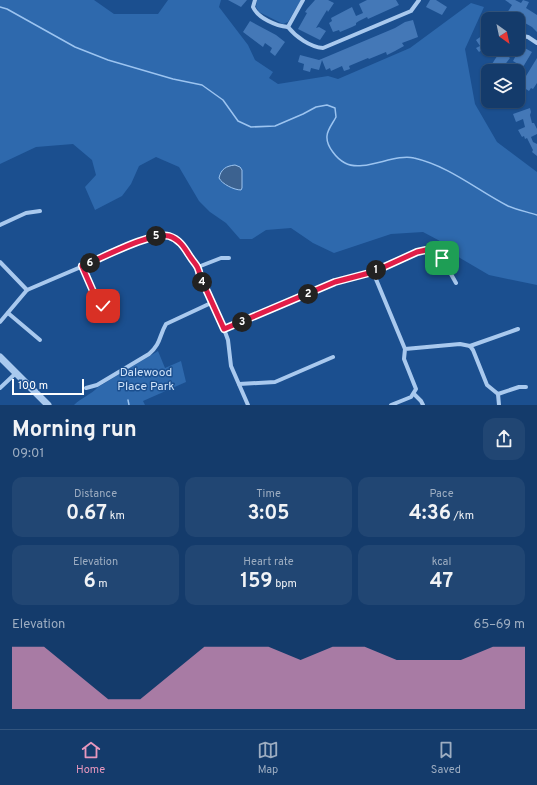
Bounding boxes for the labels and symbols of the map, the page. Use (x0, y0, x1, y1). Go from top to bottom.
north arrow (481, 12, 525, 56)
pin: 5 (146, 226, 166, 246)
pin (425, 241, 459, 275)
pin: 6 (80, 253, 100, 273)
pin: 1 (366, 260, 386, 280)
pin: 4 (192, 272, 212, 292)
pin: 2 (298, 284, 318, 304)
pin (86, 289, 120, 323)
pin: 3 (232, 312, 252, 332)
park label: Dalewood Place Park (117, 365, 175, 395)
scale bar (12, 377, 84, 396)

